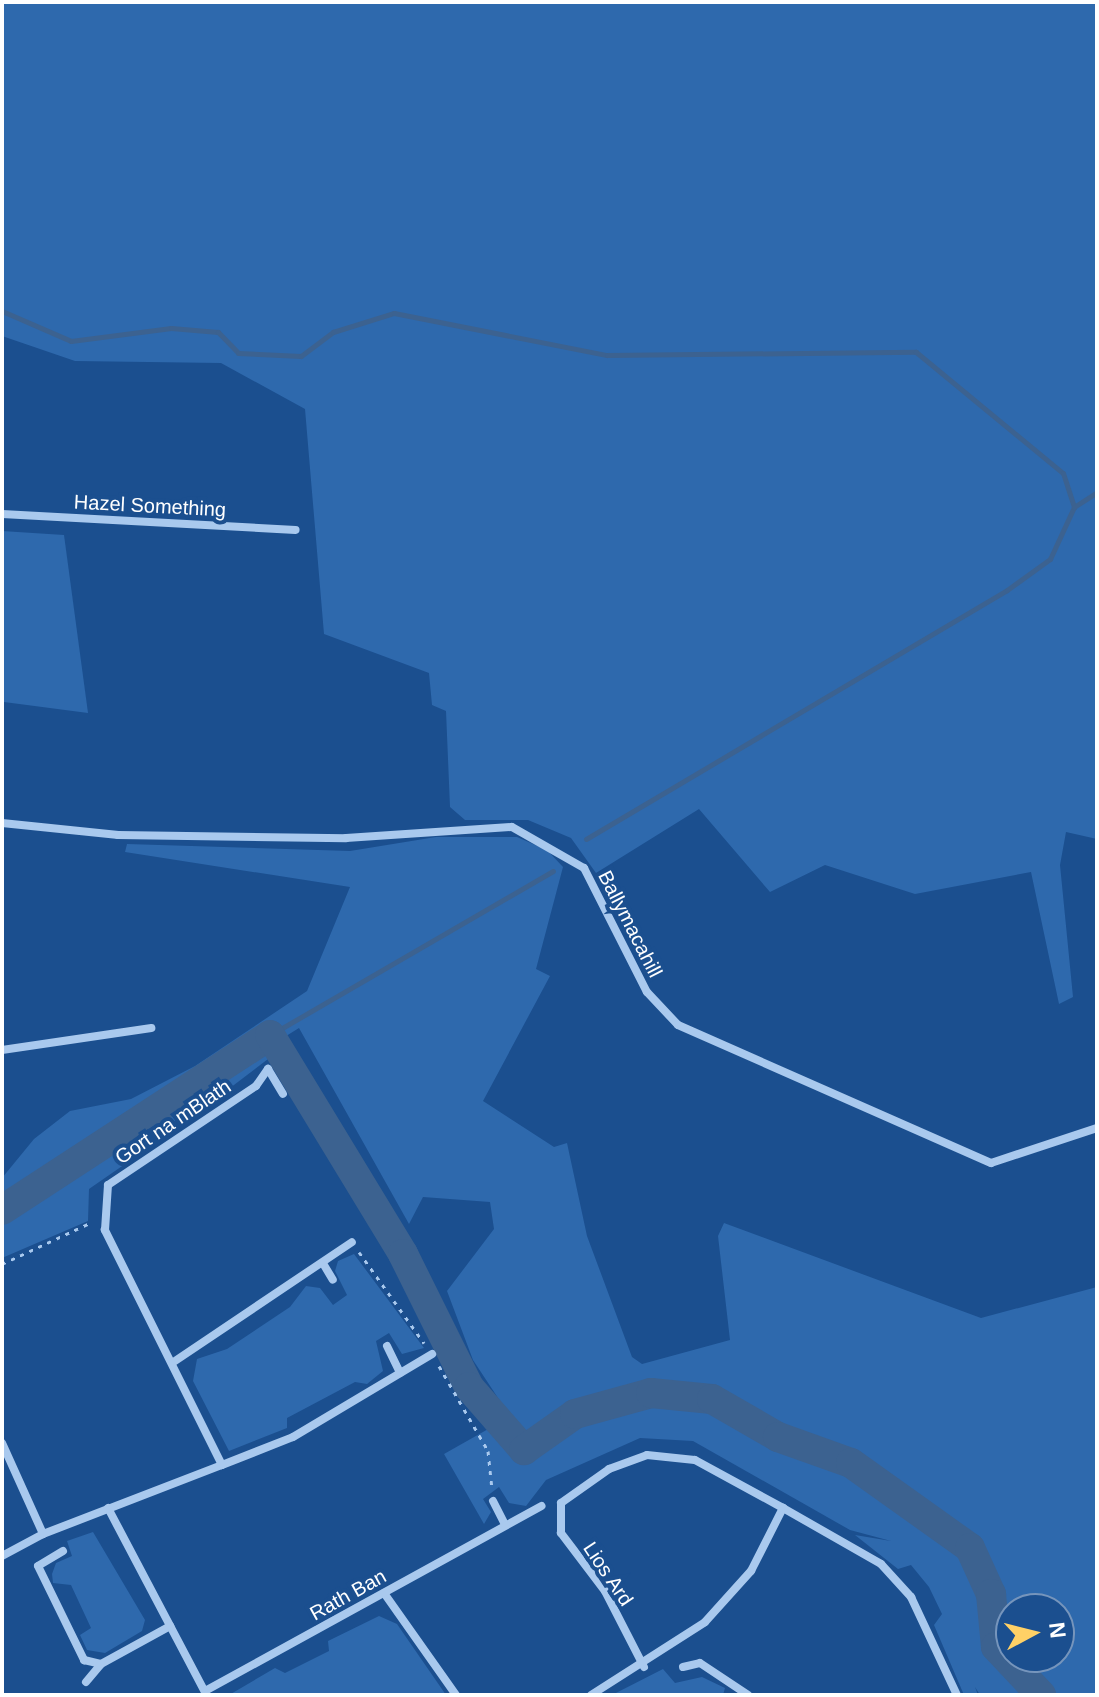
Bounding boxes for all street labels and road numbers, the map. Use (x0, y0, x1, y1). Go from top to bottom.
street label: Hazel Something (73, 490, 227, 522)
street label: Ballymacahill (593, 867, 667, 981)
street label: Gort na mBlath (111, 1074, 235, 1170)
street label: Lios Ard (578, 1537, 638, 1611)
street label: Rath Ban (306, 1564, 390, 1626)

